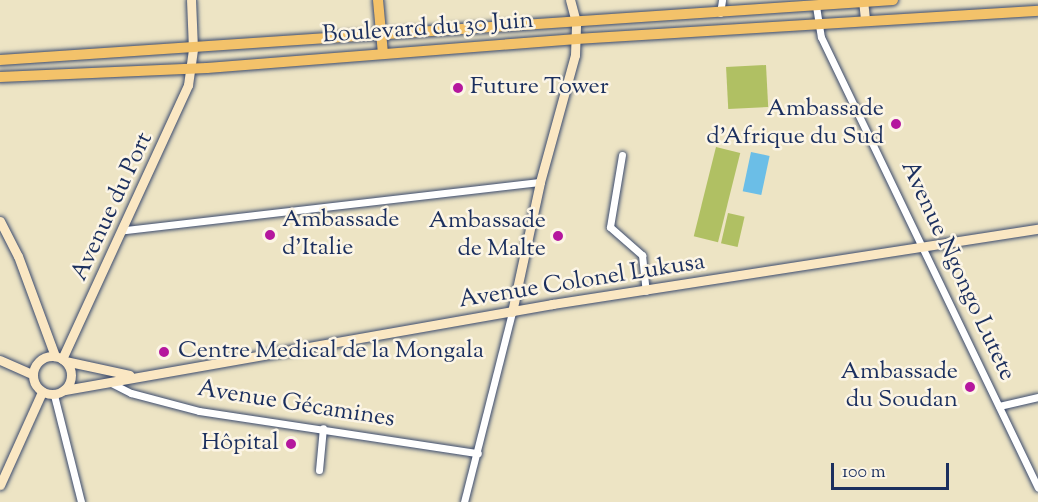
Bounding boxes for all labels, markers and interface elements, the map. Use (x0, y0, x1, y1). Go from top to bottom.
street label: Boulevard du 30 Juin (321, 7, 535, 51)
place label: Future Tower (470, 74, 609, 102)
marker: Future Tower (451, 81, 465, 95)
place label: Ambassade d'Afrique du Sud (706, 96, 884, 152)
marker: Ambassade d'Afrique du Sud (889, 117, 903, 131)
street label: Avenue du Port (66, 128, 160, 286)
street label: Avenue Ngongo Lutete (893, 156, 1021, 386)
place label: Ambassade d'Italie (282, 207, 399, 263)
place label: Ambassade de Malte (429, 208, 546, 264)
marker: Ambassade d'Italie (263, 228, 277, 242)
marker: Ambassade de Malte (551, 229, 565, 243)
street label: Avenue Colonel Lukusa (457, 248, 707, 316)
place label: Centre Medical de la Mongala (178, 338, 484, 366)
marker: Centre Medical de la Mongala (155, 343, 173, 361)
place label: Ambassade du Soudan (841, 359, 958, 415)
street label: Avenue Gécamines (195, 375, 397, 435)
marker: Ambassade du Soudan (963, 380, 977, 394)
place label: Hôpital (201, 430, 279, 458)
marker: Hôpital (284, 437, 298, 451)
scale bar (834, 451, 952, 489)
text: 100 m (842, 460, 886, 486)

